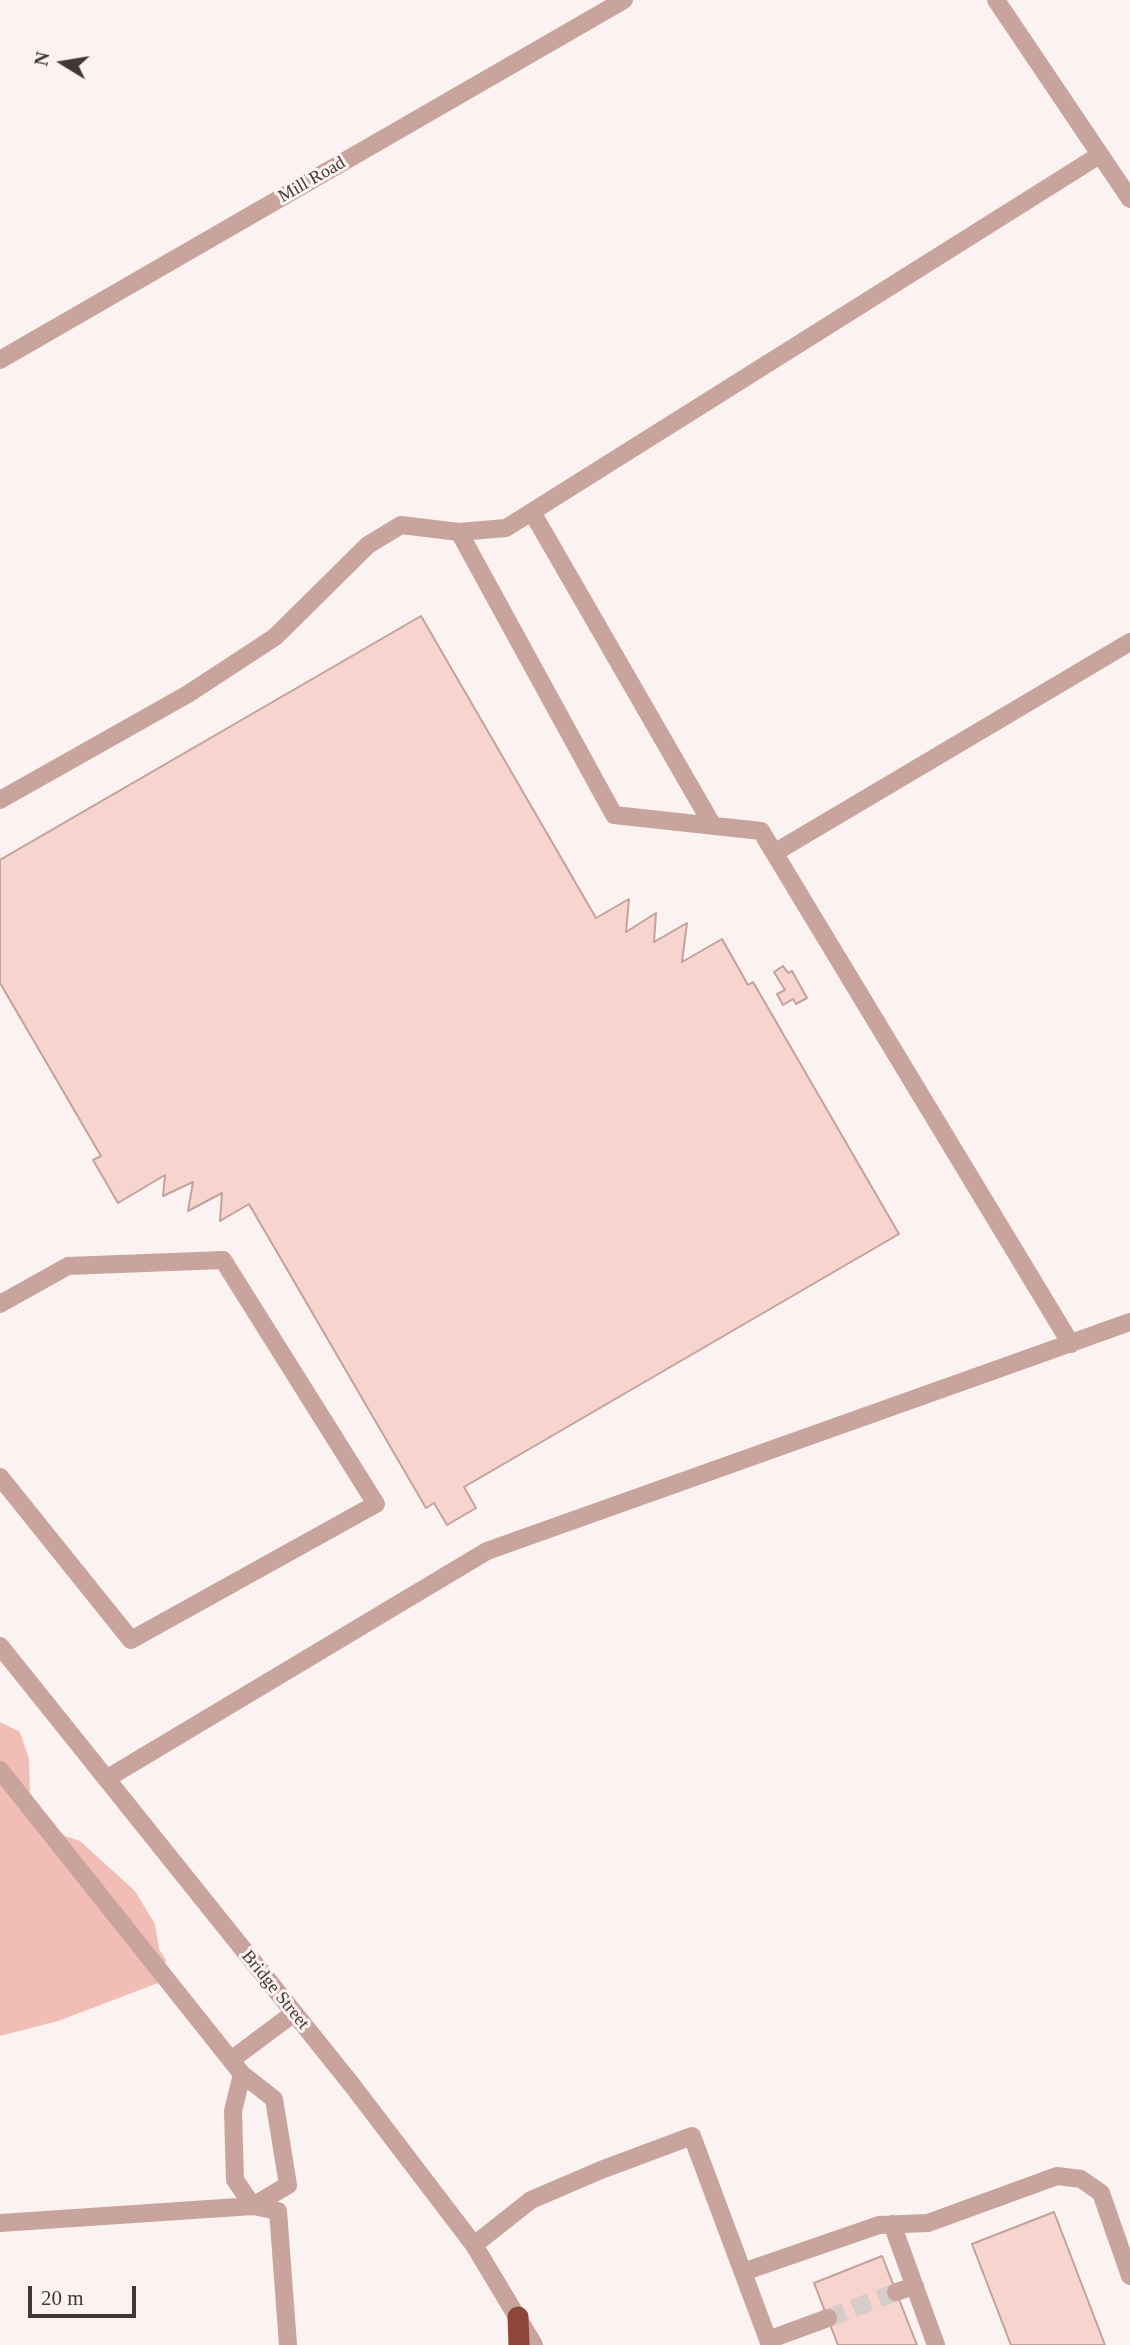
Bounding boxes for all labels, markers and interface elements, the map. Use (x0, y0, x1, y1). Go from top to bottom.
north arrow (28, 28, 98, 98)
text: N (30, 50, 54, 68)
street label: Mill Road (275, 152, 349, 208)
street label: Bridge Street (237, 1946, 313, 2034)
scale bar (32, 2272, 140, 2316)
text: 20 m (41, 2286, 84, 2310)

